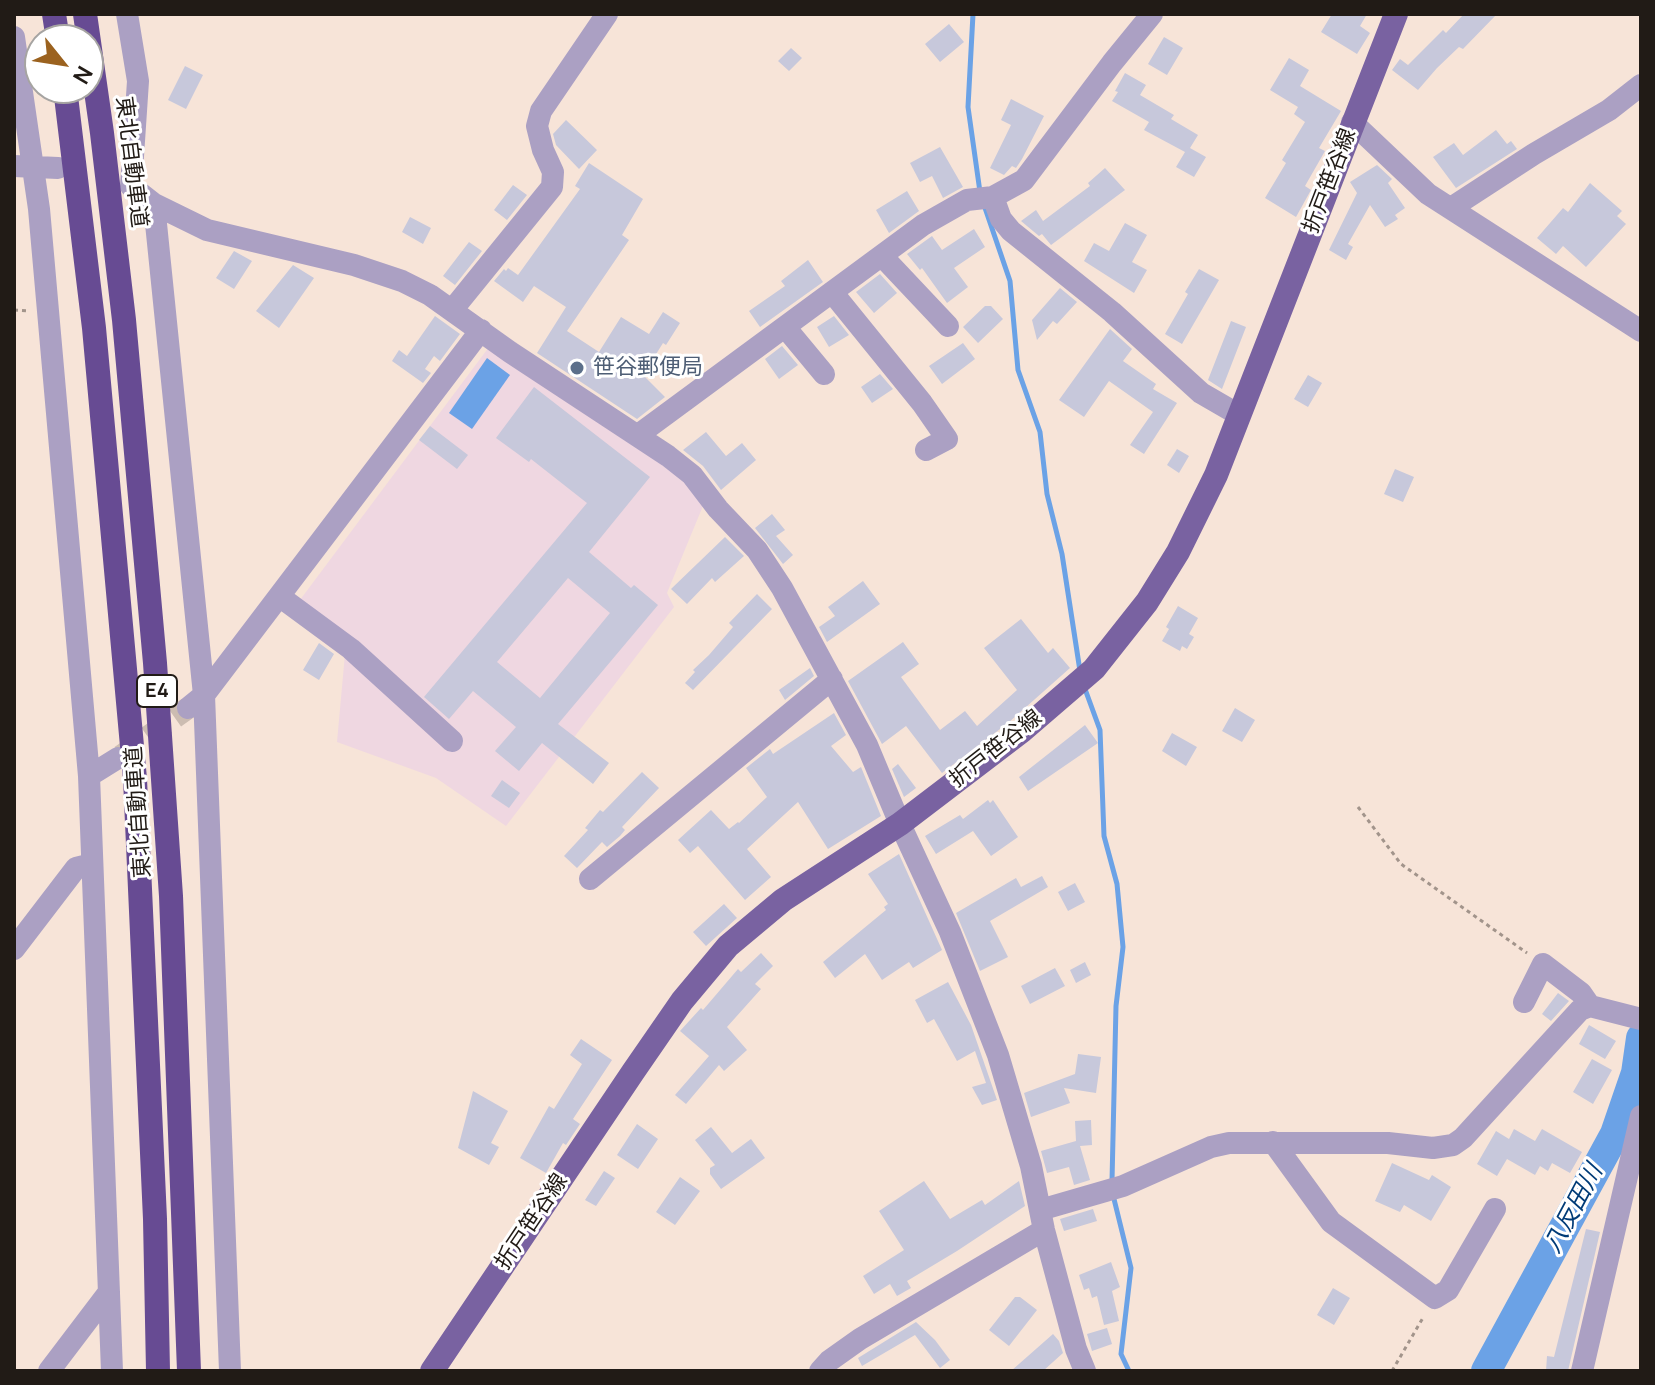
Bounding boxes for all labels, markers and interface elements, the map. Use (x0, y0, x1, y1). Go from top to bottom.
north arrow (24, 24, 104, 104)
text: N (66, 61, 100, 89)
street label: 東北自動車道 (110, 95, 152, 229)
street label: 折戸笹谷線 (1298, 125, 1362, 237)
place label: 笹谷郵便局 (593, 355, 703, 381)
marker: 笹谷郵便局 (568, 359, 586, 377)
road number: E4 (137, 675, 177, 707)
street label: 折戸笹谷線 (945, 705, 1047, 793)
street label: 東北自動車道 (121, 745, 157, 879)
water label: 八反田川 (1539, 1160, 1609, 1258)
street label: 折戸笹谷線 (490, 1169, 574, 1275)

